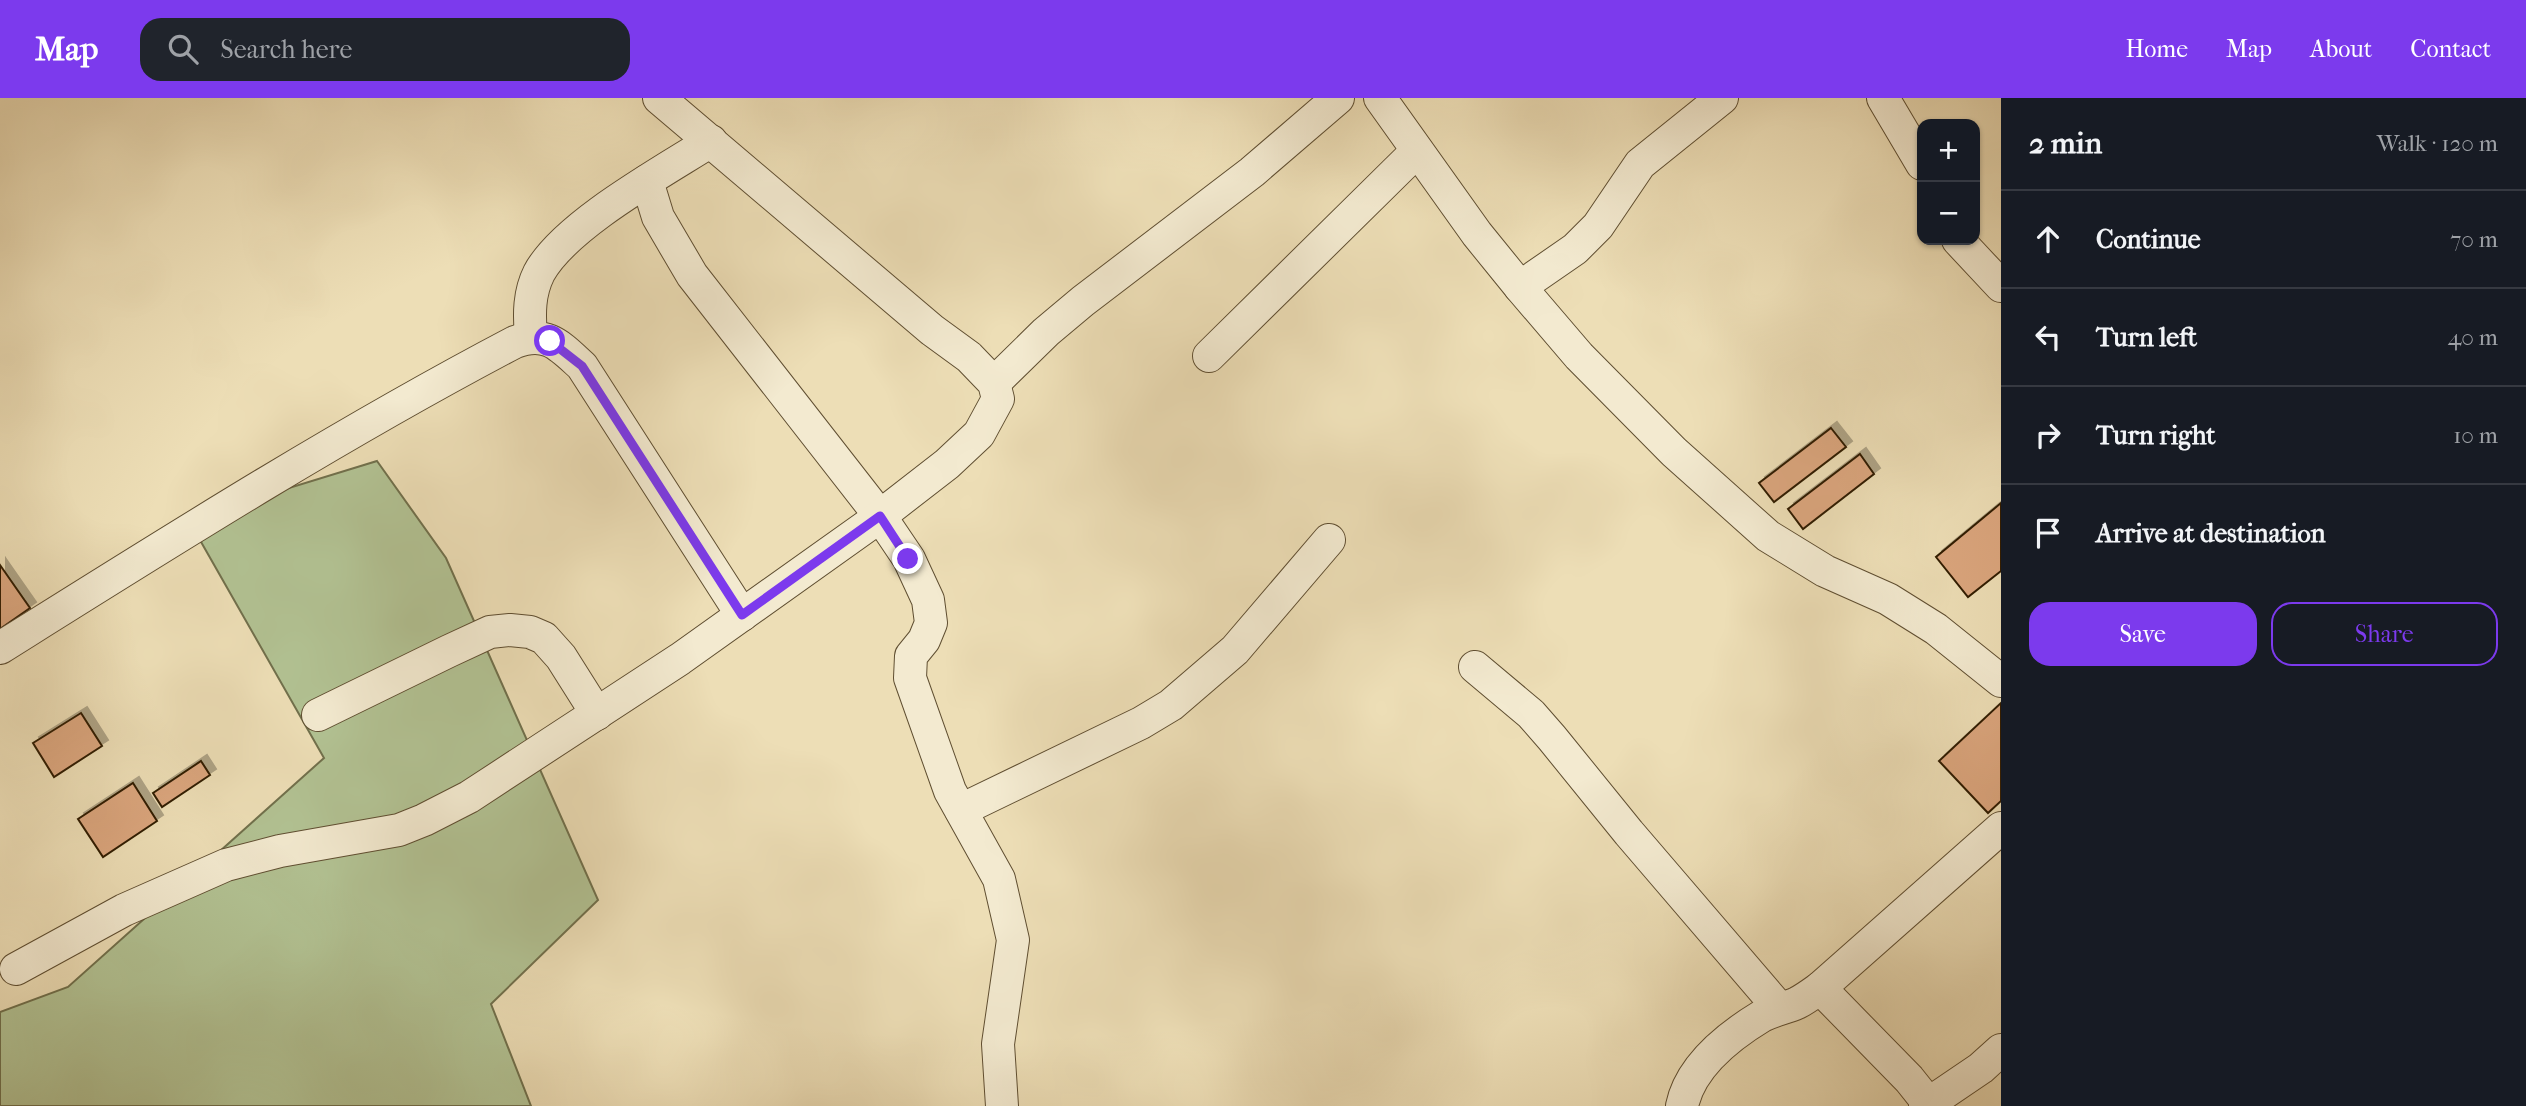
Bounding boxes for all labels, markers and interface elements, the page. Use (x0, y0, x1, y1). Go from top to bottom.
search box (140, 18, 630, 81)
text: Map (35, 30, 98, 69)
icon: search (164, 30, 202, 68)
text: Search here (220, 34, 352, 65)
text: Home (2126, 35, 2188, 63)
text: Map (2226, 35, 2272, 63)
text: About (2310, 35, 2372, 63)
text: Contact (2410, 35, 2491, 63)
map controls (1917, 119, 1980, 245)
button: + (1917, 119, 1980, 182)
text: 2 min (2029, 126, 2102, 161)
text: Walk · 120 m (2377, 130, 2498, 157)
button: − (1917, 182, 1980, 245)
icon: ahead (2029, 220, 2067, 258)
text: Continue (2096, 224, 2201, 255)
text: 70 m (2450, 226, 2498, 253)
icon: left (2029, 318, 2067, 356)
text: Turn left (2096, 322, 2197, 353)
text: 40 m (2448, 324, 2498, 351)
route start (534, 325, 565, 356)
icon: right (2029, 416, 2067, 454)
text: Turn right (2096, 420, 2216, 451)
text: 10 m (2453, 422, 2498, 449)
icon: arrive (2029, 514, 2067, 552)
text: Arrive at destination (2096, 518, 2326, 549)
route end (892, 543, 923, 574)
button: Save (2029, 602, 2257, 666)
button: Share (2271, 602, 2498, 666)

